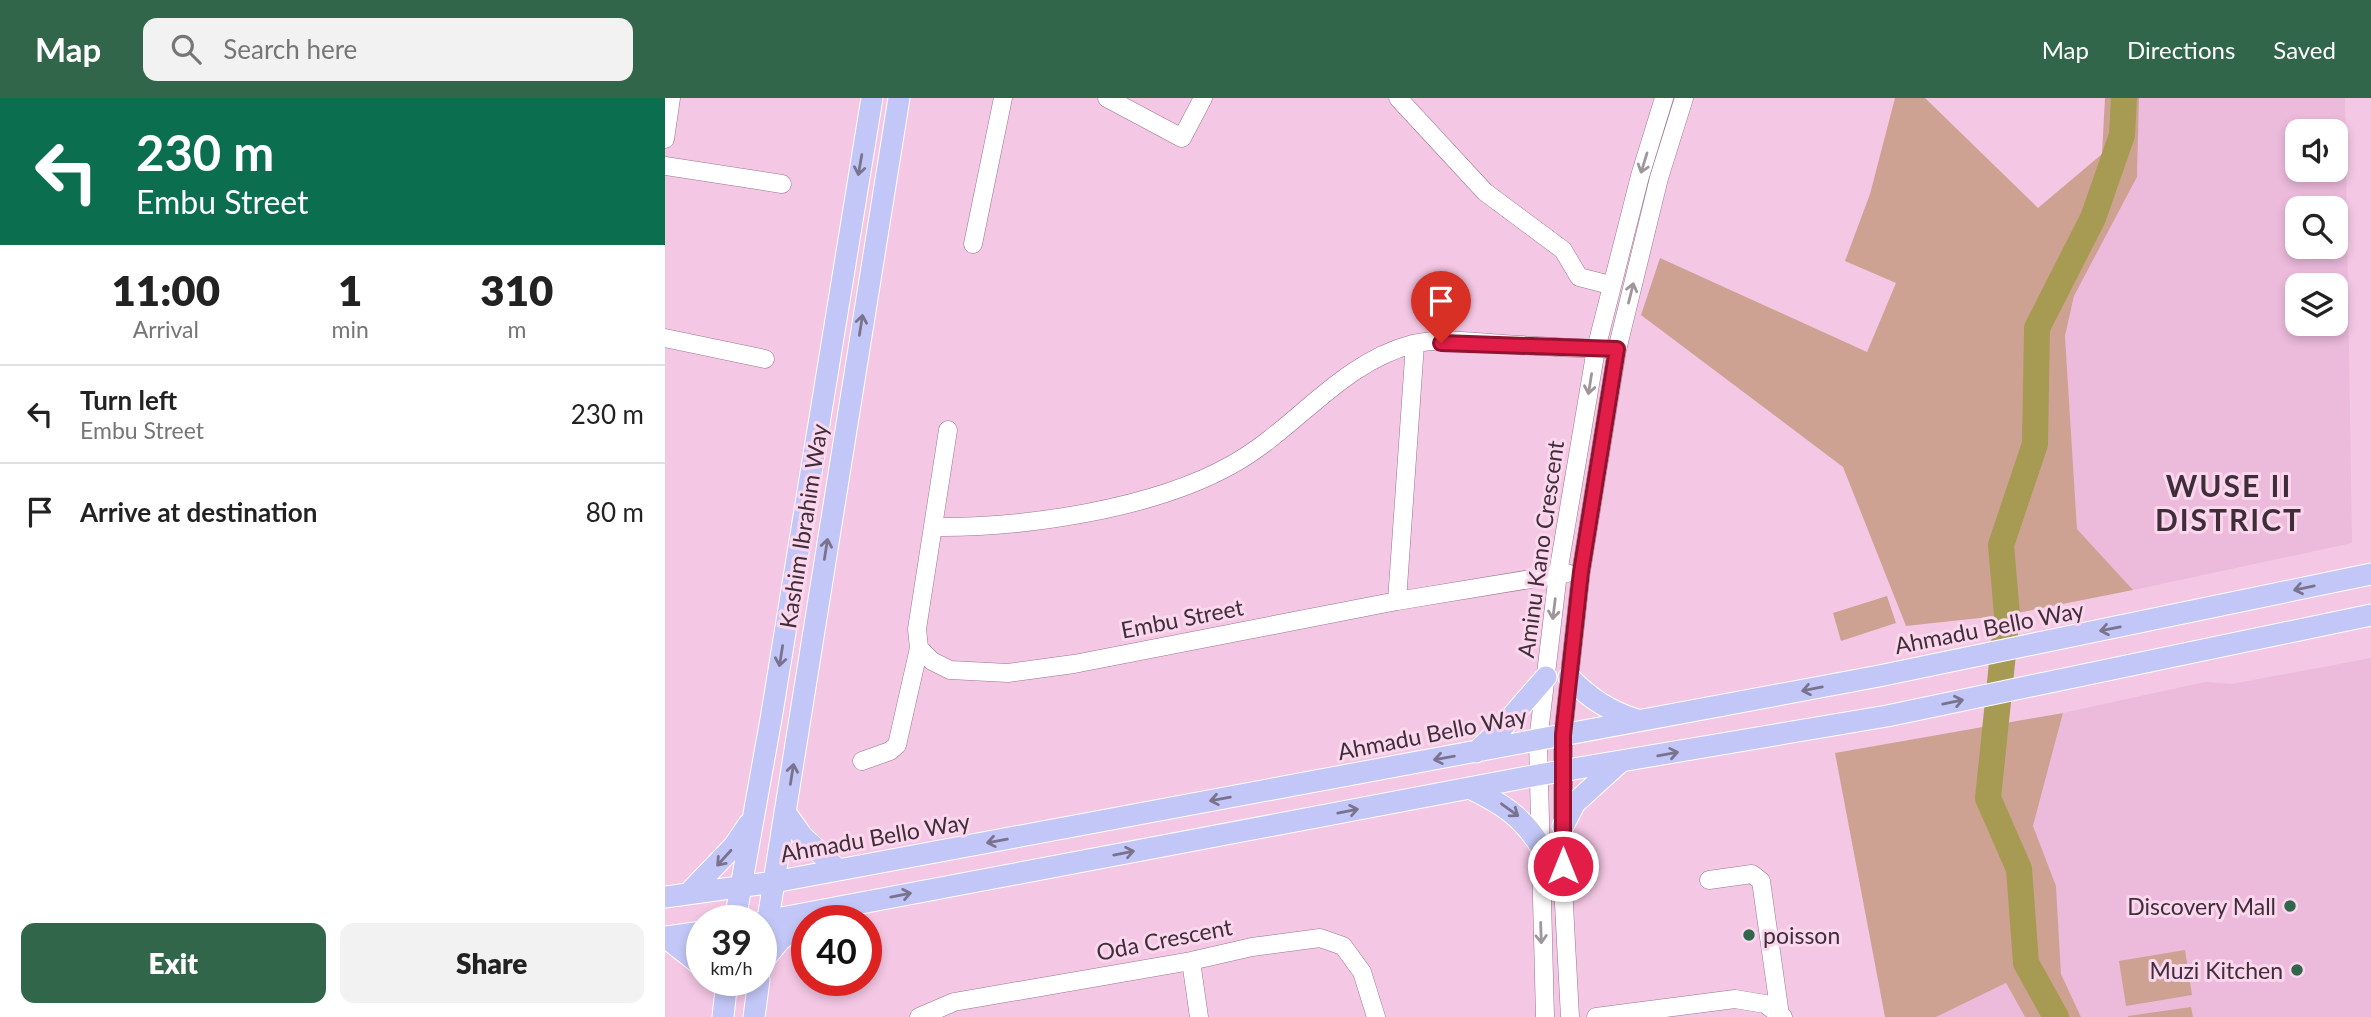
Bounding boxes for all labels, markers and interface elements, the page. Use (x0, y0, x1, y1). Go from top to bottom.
search box (143, 18, 633, 81)
text: Map (35, 29, 101, 69)
icon: search (167, 30, 205, 68)
text: Search here (223, 33, 357, 65)
text: Map (2042, 35, 2089, 64)
text: Directions (2127, 35, 2235, 64)
text: Saved (2273, 35, 2336, 64)
map controls (2285, 119, 2348, 336)
button: sound (2285, 119, 2348, 182)
text: 230 m (136, 123, 274, 181)
icon: left (21, 126, 112, 217)
one-way arrow (1636, 152, 1649, 174)
one-way arrow (853, 153, 866, 176)
text: Embu Street (136, 182, 309, 221)
button: search (2285, 196, 2348, 259)
text: 11:00 (112, 265, 220, 315)
text: 1 (338, 265, 362, 315)
text: 310 (480, 265, 553, 315)
pin (1411, 271, 1471, 343)
button: layers (2285, 273, 2348, 336)
icon: arrive (1422, 282, 1460, 320)
one-way arrow (1625, 282, 1638, 305)
one-way arrow (855, 314, 868, 336)
text: Arrival (133, 315, 199, 343)
text: min (332, 315, 369, 343)
text: m (507, 315, 526, 343)
one-way arrow (1583, 372, 1596, 395)
text: Turn left (80, 384, 177, 416)
icon: left (21, 395, 59, 433)
text: 230 m (571, 398, 644, 430)
text: Embu Street (80, 416, 204, 444)
street label: Kashim Ibrahim Way (773, 422, 833, 630)
street label: Aminu Kano Crescent (1511, 438, 1569, 659)
district label: WUSE II DISTRICT (2155, 467, 2303, 537)
icon: arrive (21, 493, 59, 531)
text: Arrive at destination (80, 496, 317, 528)
text: 80 m (586, 496, 644, 528)
one-way arrow (820, 539, 833, 561)
one-way arrow (2293, 582, 2316, 596)
street label: Embu Street (1118, 592, 1246, 644)
street label: Ahmadu Bello Way (1892, 595, 2086, 659)
one-way arrow (1547, 597, 1560, 619)
one-way arrow (2099, 623, 2122, 637)
one-way arrow (774, 644, 787, 667)
one-way arrow (1801, 682, 1824, 696)
one-way arrow (1941, 695, 1964, 709)
street label: Ahmadu Bello Way (1335, 701, 1529, 765)
one-way arrow (1656, 746, 1679, 760)
one-way arrow (1433, 752, 1456, 765)
one-way arrow (785, 763, 798, 786)
one-way arrow (1209, 793, 1232, 807)
one-way arrow (1500, 803, 1519, 817)
one-way arrow (1336, 804, 1359, 817)
street label: Ahmadu Bello Way (778, 807, 972, 867)
position arrow (1526, 829, 1600, 903)
one-way arrow (986, 835, 1008, 848)
one-way arrow (1112, 846, 1135, 859)
one-way arrow (716, 848, 732, 866)
one-way arrow (889, 888, 911, 902)
place label: Discovery Mall (2127, 892, 2276, 920)
marker: Discovery Mall (2282, 898, 2298, 914)
speed limit sign: 40 (791, 905, 882, 996)
street label: Oda Crescent (1094, 912, 1235, 966)
text: 39 (711, 920, 752, 962)
one-way arrow (1534, 921, 1548, 944)
place label: poisson (1763, 921, 1840, 949)
button: Exit (21, 923, 326, 1003)
button: Share (340, 923, 644, 1003)
marker: poisson (1741, 927, 1757, 943)
place label: Muzi Kitchen (2149, 956, 2283, 984)
text: km/h (710, 957, 753, 979)
marker: Muzi Kitchen (2289, 962, 2305, 978)

